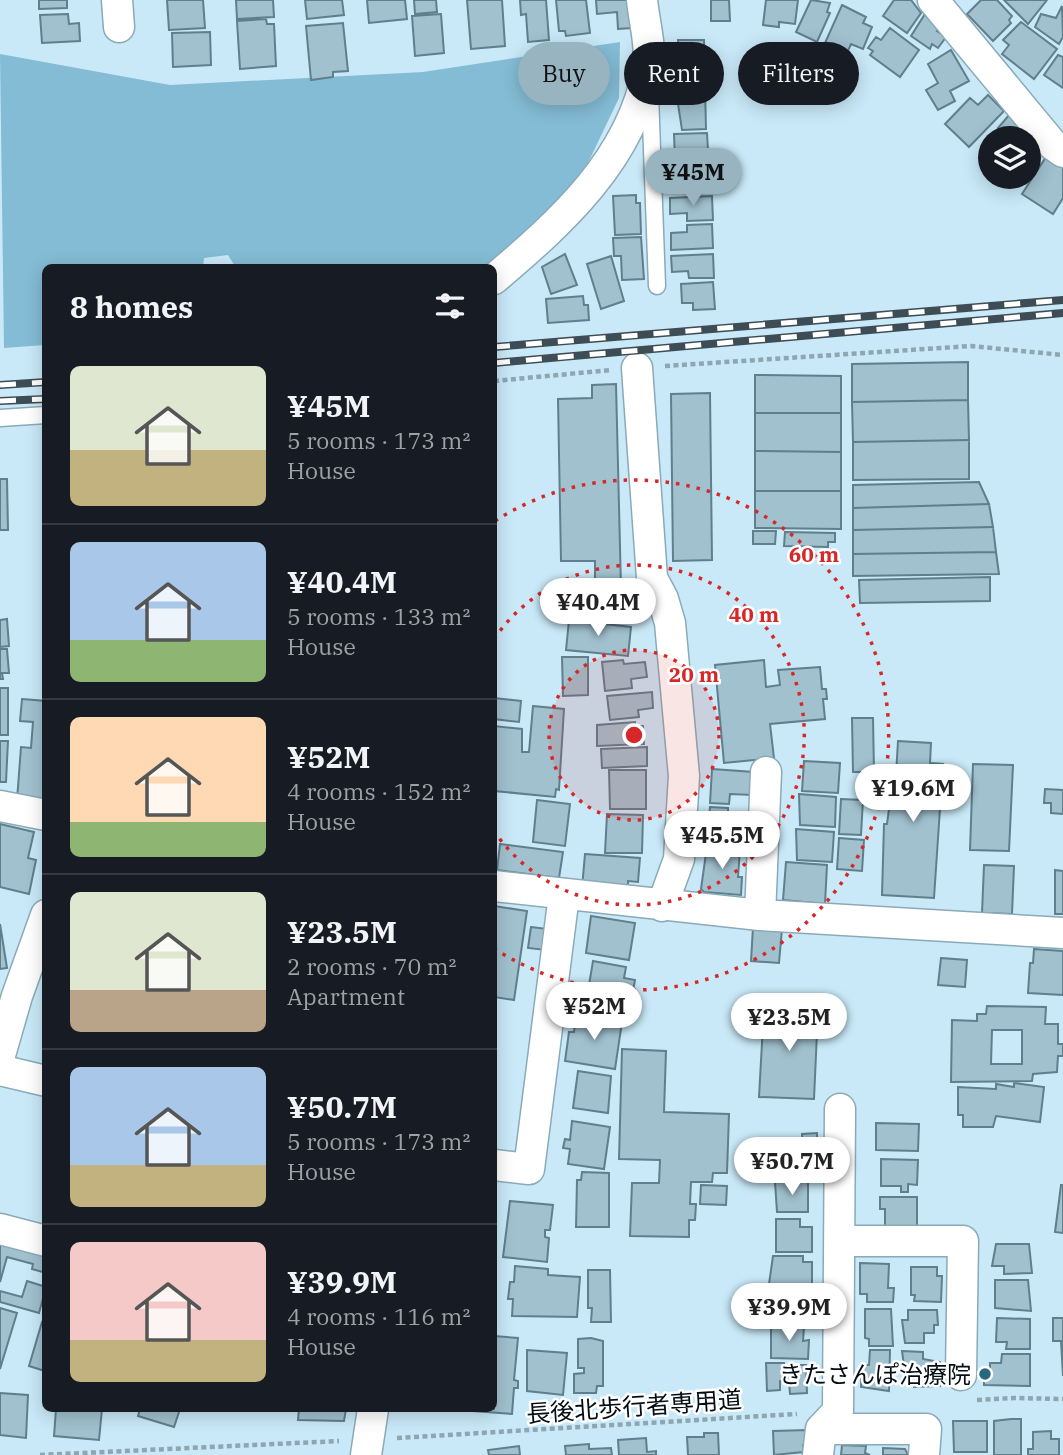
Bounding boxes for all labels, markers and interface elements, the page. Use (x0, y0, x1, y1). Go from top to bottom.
chip: Buy (518, 42, 610, 105)
chip: Rent (624, 42, 724, 105)
chip: Filters (738, 42, 859, 105)
map controls (978, 126, 1041, 189)
button: layers (978, 126, 1041, 189)
pin: ¥45M (652, 148, 734, 208)
text: ¥45M (661, 156, 725, 186)
text: 8 homes (70, 287, 193, 326)
icon: filters (431, 287, 469, 325)
text: ¥45M (287, 386, 370, 425)
icon: home (126, 394, 210, 478)
text: 5 rooms · 173 m² (287, 425, 470, 455)
text: House (287, 455, 356, 485)
text: 60 m (789, 540, 839, 568)
text: ¥40.4M (287, 562, 397, 601)
icon: home (126, 570, 210, 654)
pin: ¥40.4M (541, 578, 655, 638)
text: ¥40.4M (556, 586, 640, 616)
text: 40 m (729, 600, 779, 628)
text: 5 rooms · 133 m² (287, 601, 470, 631)
text: House (287, 631, 356, 661)
text: 20 m (669, 660, 719, 688)
centre of rings (622, 723, 646, 747)
text: ¥52M (287, 737, 370, 776)
icon: home (126, 745, 210, 829)
pin: ¥19.6M (856, 764, 970, 824)
text: ¥19.6M (871, 772, 955, 802)
text: 4 rooms · 152 m² (287, 776, 470, 806)
text: House (287, 806, 356, 836)
pin: ¥45.5M (665, 812, 779, 871)
text: ¥45.5M (680, 819, 764, 849)
text: ¥23.5M (287, 912, 397, 951)
icon: home (126, 920, 210, 1004)
text: 2 rooms · 70 m² (287, 951, 457, 981)
text: Apartment (287, 981, 405, 1011)
pin: ¥52M (553, 982, 635, 1042)
text: ¥52M (562, 990, 626, 1020)
pin: ¥23.5M (732, 993, 846, 1053)
text: ¥23.5M (747, 1001, 831, 1031)
text: ¥50.7M (287, 1087, 397, 1126)
icon: home (126, 1095, 210, 1179)
text: 5 rooms · 173 m² (287, 1126, 470, 1156)
pin: ¥50.7M (735, 1138, 849, 1197)
text: ¥50.7M (750, 1145, 834, 1175)
text: House (287, 1156, 356, 1186)
text: ¥39.9M (287, 1262, 397, 1301)
icon: home (126, 1270, 210, 1354)
pin: ¥39.9M (732, 1284, 846, 1343)
text: ¥39.9M (747, 1291, 831, 1321)
text: 4 rooms · 116 m² (287, 1301, 470, 1331)
text: House (287, 1331, 356, 1361)
place label: きたさんぽ治療院 (779, 1358, 971, 1390)
marker: きたさんぽ治療院 (977, 1366, 993, 1382)
street label: 長後北歩行者専用道 (525, 1383, 743, 1429)

